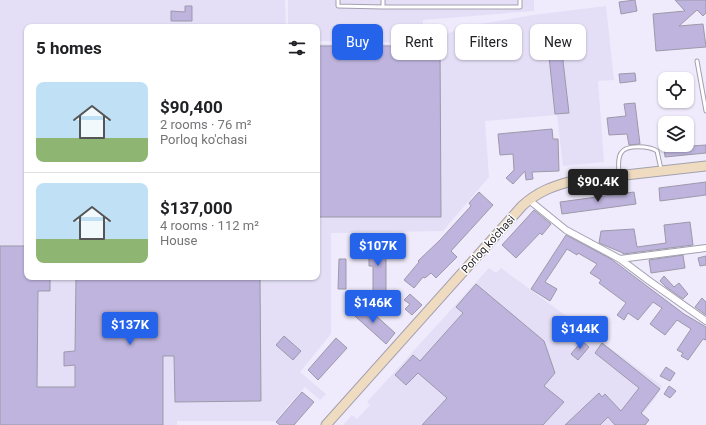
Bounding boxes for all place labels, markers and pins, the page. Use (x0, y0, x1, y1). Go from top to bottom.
pin: $90.4K (565, 169, 631, 203)
pin: $107K (350, 233, 406, 267)
pin: $146K (345, 290, 401, 324)
pin: $137K (102, 312, 158, 346)
pin: $144K (552, 316, 608, 350)

